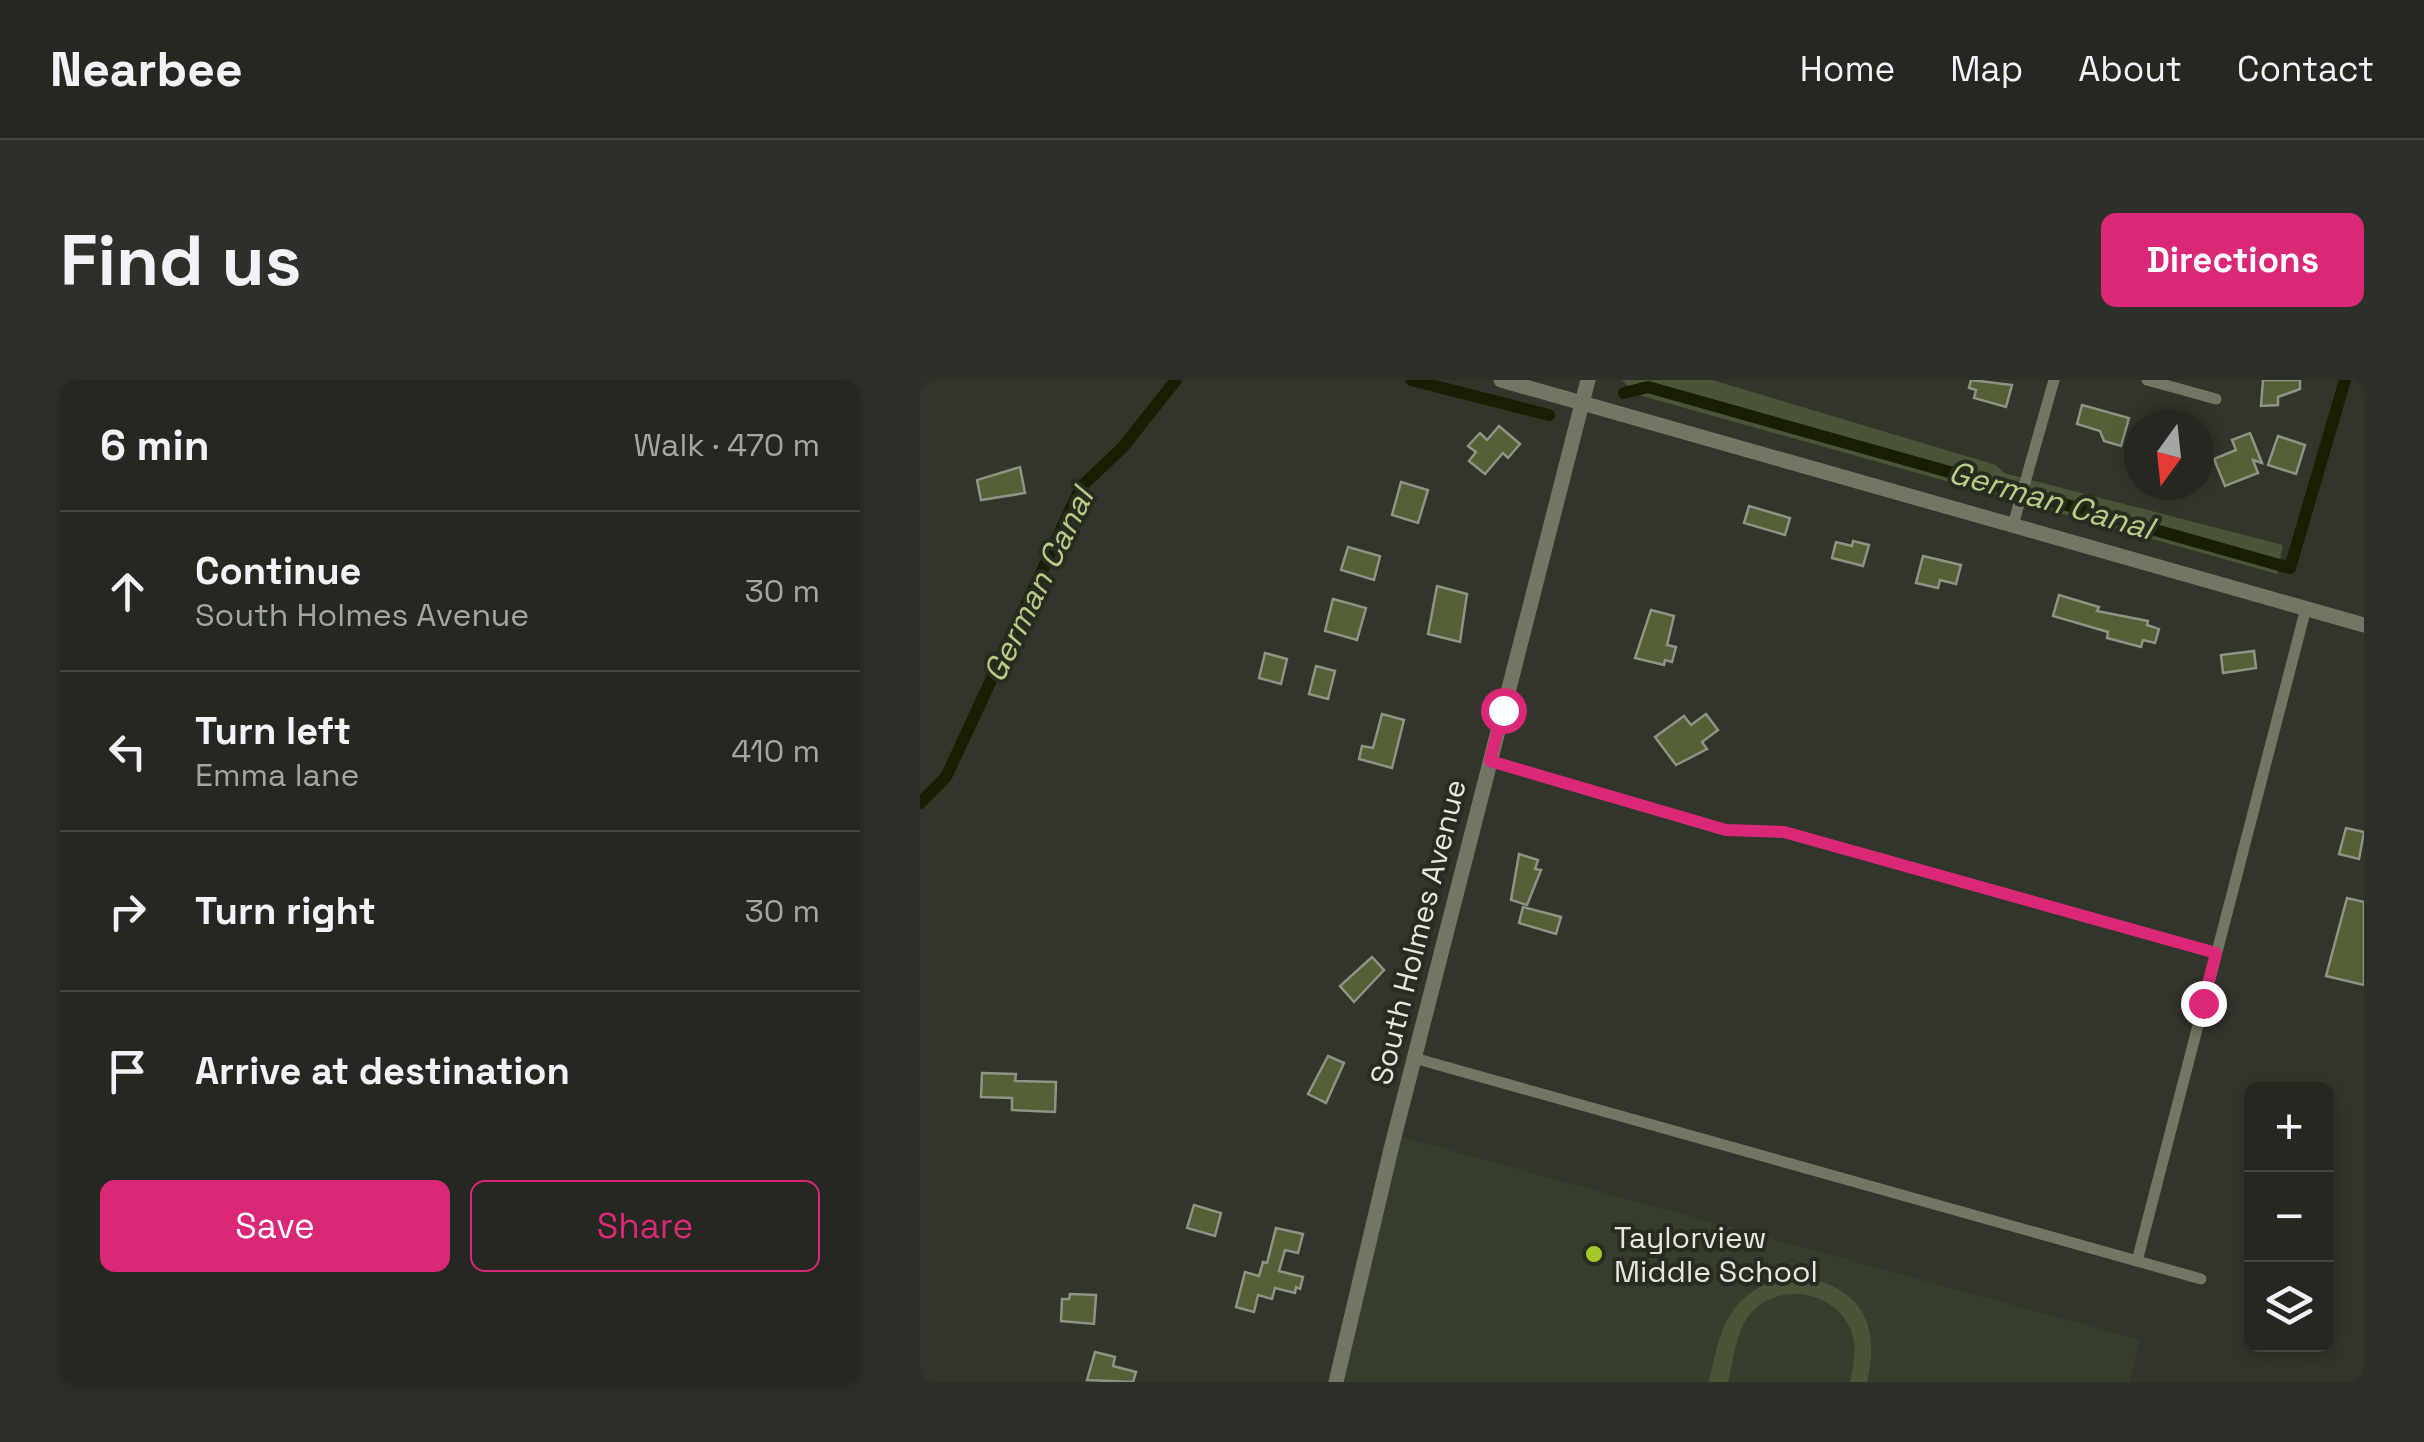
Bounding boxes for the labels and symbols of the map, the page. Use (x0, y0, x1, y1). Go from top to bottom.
north arrow (2124, 410, 2214, 500)
water label: German Canal (1944, 452, 2161, 549)
water label: German Canal (974, 479, 1104, 688)
route start (1481, 688, 1527, 734)
street label: South Holmes Avenue (1361, 775, 1475, 1089)
route end (2181, 981, 2227, 1027)
place label: Taylorview Middle School (1614, 1218, 1818, 1291)
marker: Taylorview Middle School (1583, 1243, 1605, 1265)

